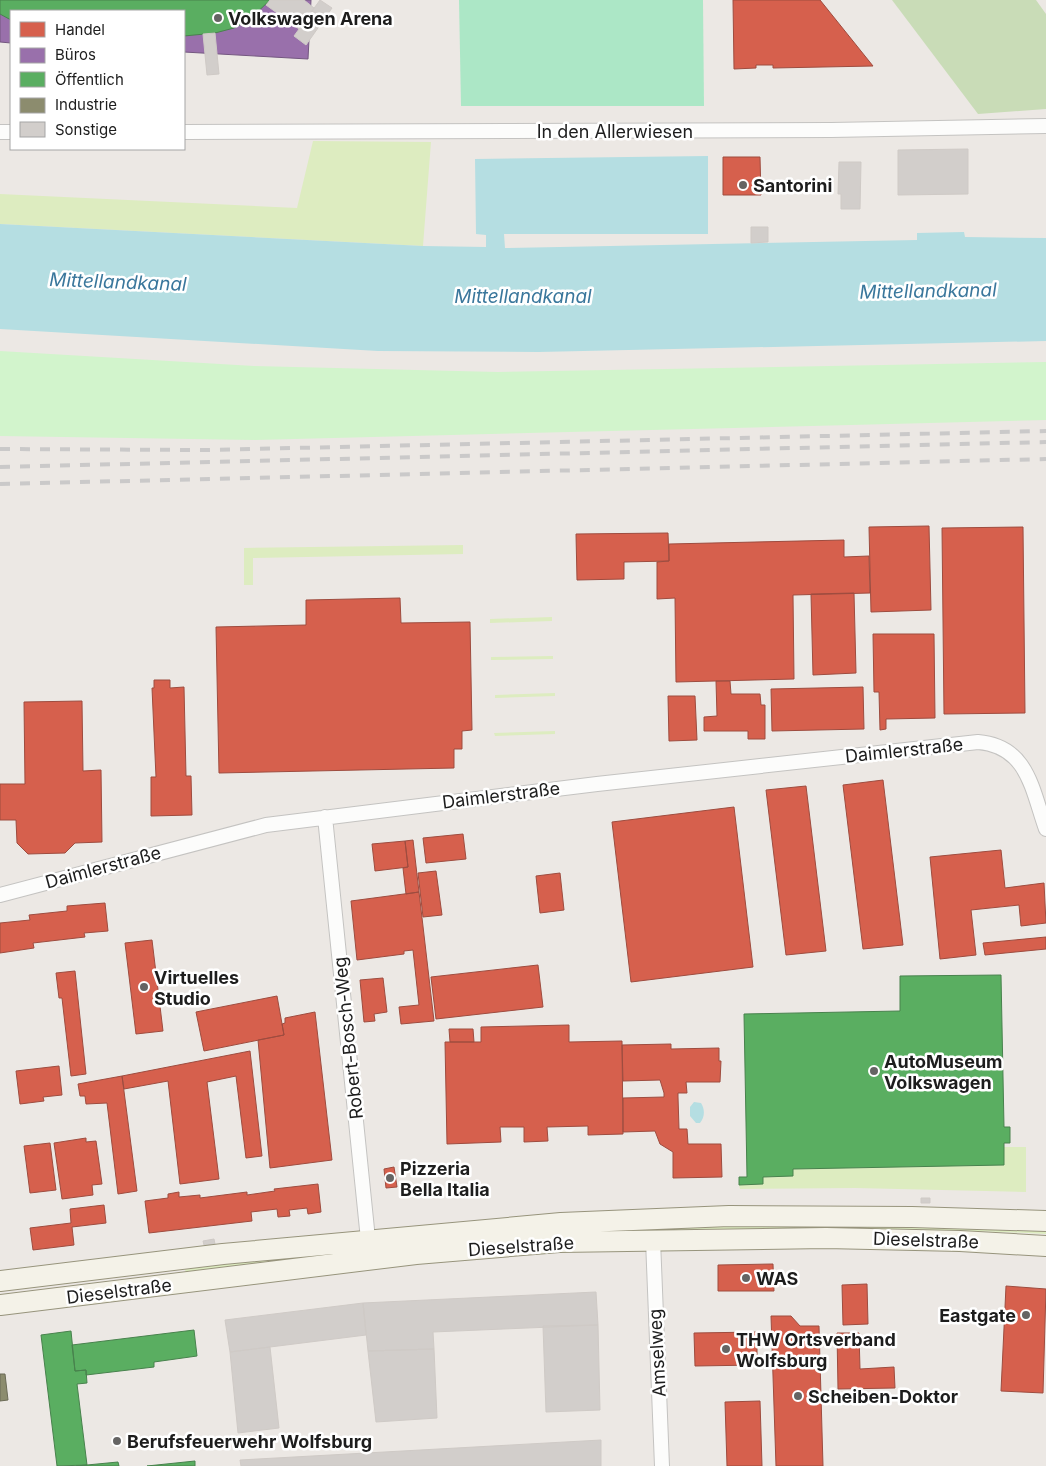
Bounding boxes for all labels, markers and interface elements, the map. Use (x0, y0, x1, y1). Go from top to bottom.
place label: Volkswagen Arena (228, 8, 393, 29)
legend (10, 10, 185, 150)
marker: Volkswagen Arena (212, 12, 224, 24)
text: Handel (55, 20, 105, 39)
text: Büros (55, 45, 96, 64)
text: Öffentlich (55, 70, 124, 89)
text: Industrie (55, 95, 117, 114)
text: Sonstige (55, 120, 117, 139)
street label: In den Allerwiesen (537, 121, 693, 142)
place label: Santorini (753, 175, 832, 196)
marker: Santorini (737, 179, 749, 191)
water label: Mittellandkanal (49, 268, 187, 296)
water label: Mittellandkanal (859, 278, 997, 304)
water label: Mittellandkanal (454, 285, 592, 308)
street label: Daimlerstraße (844, 733, 964, 767)
street label: Daimlerstraße (441, 777, 561, 813)
street label: Daimlerstraße (43, 841, 163, 893)
street label: Robert-Bosch-Weg (329, 956, 367, 1120)
place label: Virtuelles Studio (154, 967, 239, 1009)
marker: Virtuelles Studio (138, 981, 150, 993)
place label: AutoMuseum Volkswagen (884, 1051, 1003, 1093)
marker: AutoMuseum Volkswagen (868, 1065, 880, 1077)
place label: Pizzeria Bella Italia (400, 1158, 490, 1200)
marker: Pizzeria Bella Italia (384, 1172, 396, 1184)
street label: Dieselstraße (873, 1228, 979, 1252)
street label: Dieselstraße (467, 1232, 575, 1260)
place label: WAS (756, 1268, 799, 1289)
marker: WAS (740, 1272, 752, 1284)
street label: Dieselstraße (65, 1274, 173, 1308)
place label: Eastgate (939, 1305, 1016, 1326)
street label: Amselweg (644, 1308, 670, 1398)
marker: Eastgate (1020, 1309, 1032, 1321)
place label: THW Ortsverband Wolfsburg (736, 1329, 896, 1371)
marker: THW Ortsverband Wolfsburg (720, 1343, 732, 1355)
place label: Scheiben-Doktor (808, 1386, 958, 1407)
marker: Scheiben-Doktor (792, 1390, 804, 1402)
place label: Berufsfeuerwehr Wolfsburg (127, 1431, 372, 1452)
marker: Berufsfeuerwehr Wolfsburg (111, 1435, 123, 1447)

